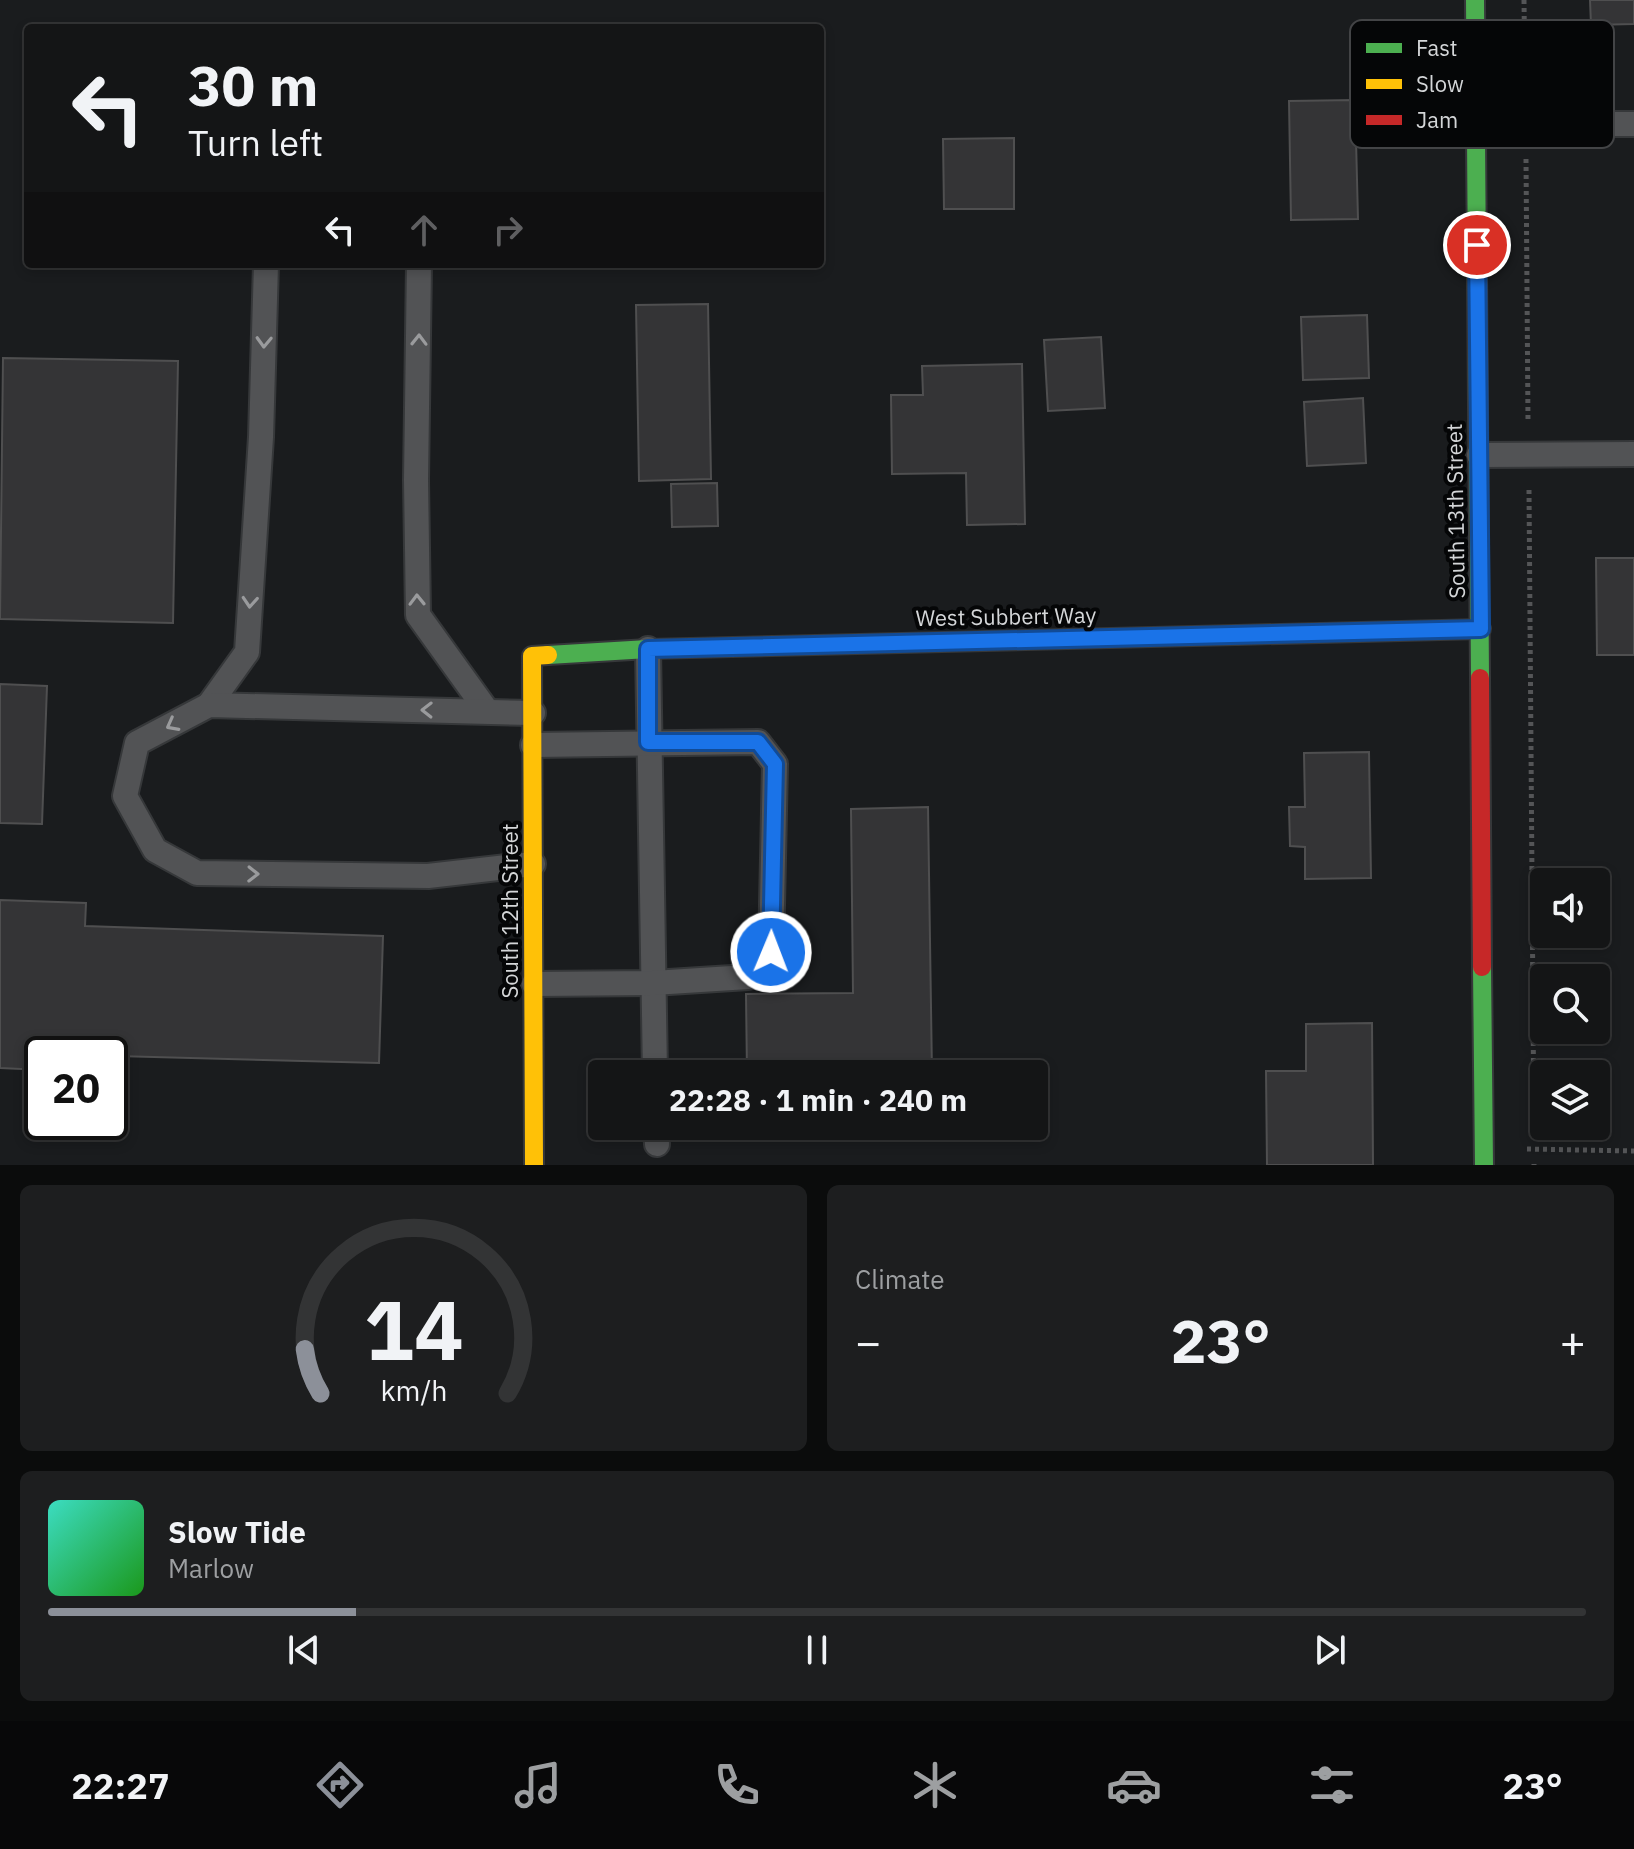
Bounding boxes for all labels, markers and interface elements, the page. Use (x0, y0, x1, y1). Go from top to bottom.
legend (1350, 20, 1614, 148)
text: Fast (1416, 33, 1457, 62)
text: 30 m (188, 49, 318, 121)
icon: left (56, 56, 160, 160)
text: Slow (1416, 69, 1464, 98)
text: Jam (1416, 105, 1458, 134)
text: Turn left (188, 119, 323, 166)
icon: left (318, 208, 362, 252)
icon: ahead (402, 208, 446, 252)
icon: right (486, 208, 530, 252)
pin (1443, 211, 1511, 279)
icon: arrive (1455, 223, 1499, 267)
one-way arrow (410, 333, 428, 346)
one-way arrow (255, 336, 272, 349)
street label: South 13th Street (1439, 423, 1471, 599)
one-way arrow (409, 593, 426, 606)
one-way arrow (242, 596, 259, 609)
street label: West Subbert Way (915, 600, 1097, 632)
one-way arrow (420, 701, 433, 719)
one-way arrow (165, 715, 180, 730)
street label: South 12th Street (495, 823, 524, 999)
one-way arrow (247, 865, 260, 883)
map controls (1530, 868, 1610, 1140)
button: sound (1530, 868, 1610, 948)
position arrow (729, 910, 813, 994)
button: search (1530, 964, 1610, 1044)
speed limit sign: 20 (24, 1036, 128, 1140)
button: layers (1530, 1060, 1610, 1140)
text: 22:28 · 1 min · 240 m (669, 1080, 967, 1119)
text: Climate (855, 1262, 945, 1296)
text: 14 (364, 1275, 463, 1383)
text: 23° (1170, 1301, 1271, 1380)
text: − (855, 1313, 881, 1370)
text: + (1560, 1313, 1586, 1370)
text: km/h (380, 1372, 447, 1409)
text: Slow Tide (168, 1512, 306, 1551)
text: Marlow (168, 1551, 254, 1585)
icon: previous (282, 1628, 326, 1672)
icon: pause (795, 1628, 839, 1672)
icon: next (1308, 1628, 1352, 1672)
icon: directions (312, 1757, 368, 1813)
icon: music (510, 1757, 566, 1813)
icon: phone (709, 1757, 765, 1813)
icon: climate (907, 1757, 963, 1813)
icon: car (1106, 1757, 1162, 1813)
icon: filters (1304, 1757, 1360, 1813)
text: 22:27 (71, 1762, 170, 1809)
text: 23° (1503, 1762, 1563, 1809)

